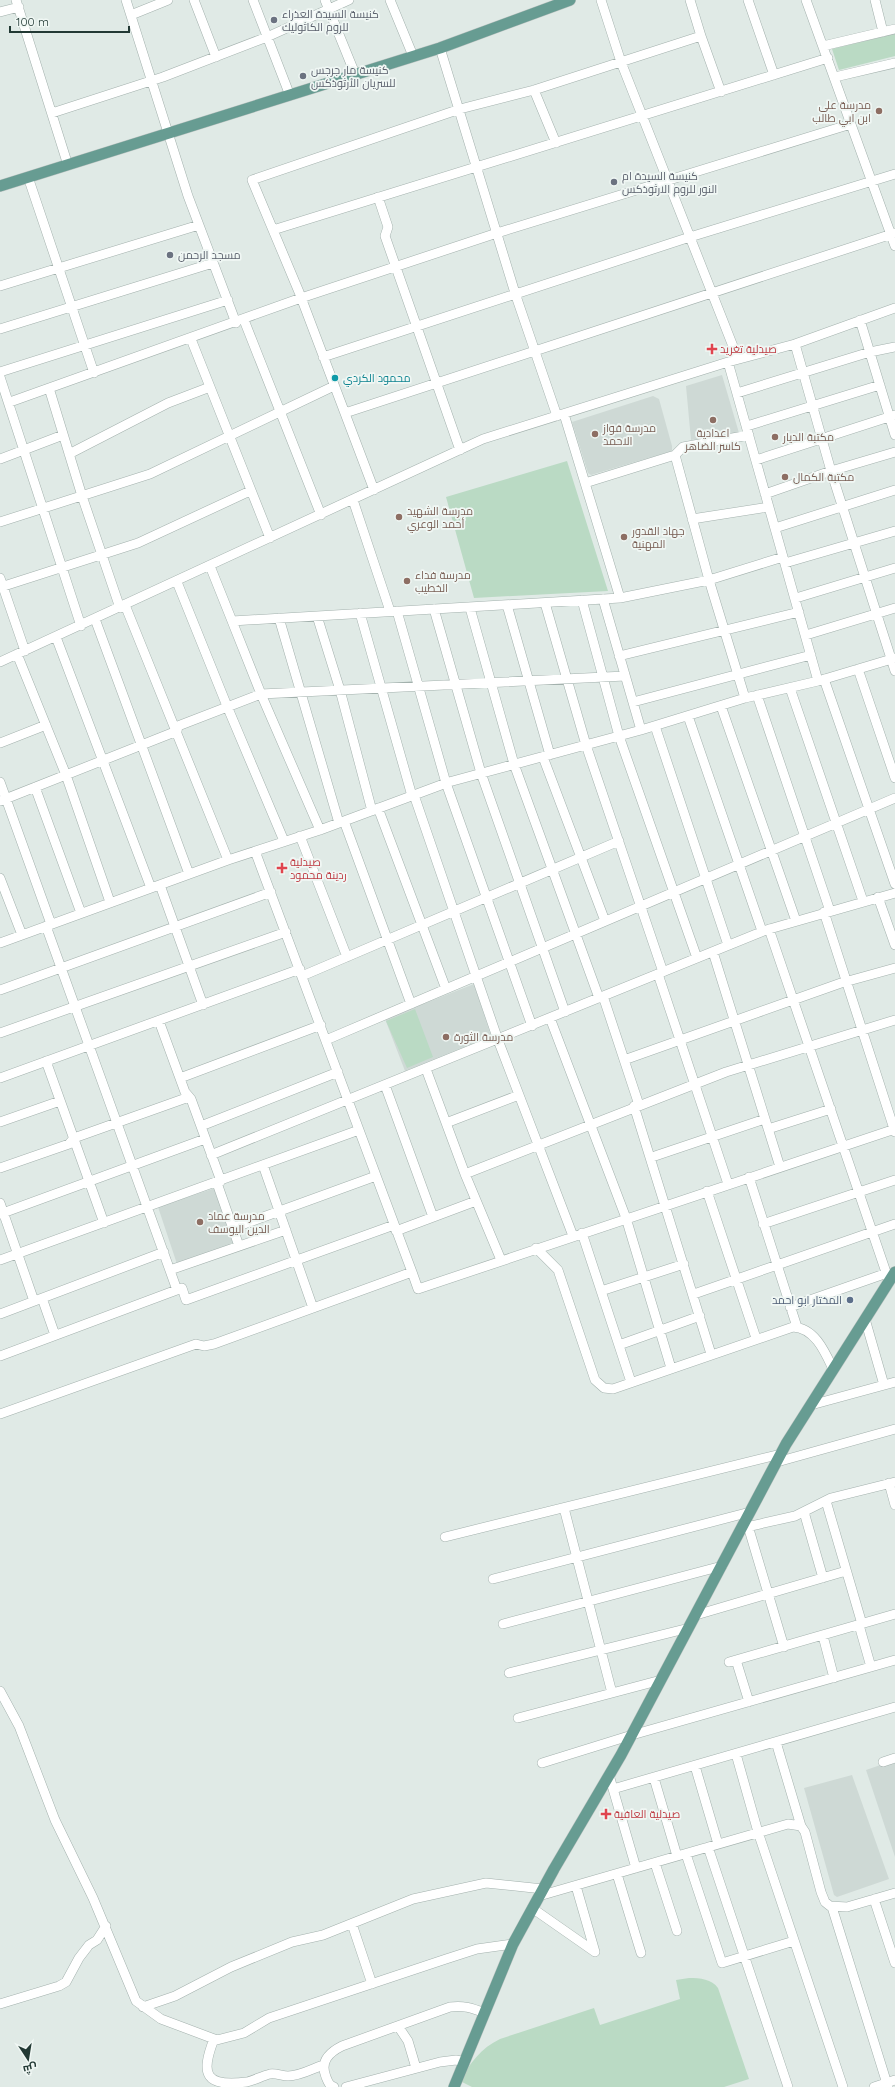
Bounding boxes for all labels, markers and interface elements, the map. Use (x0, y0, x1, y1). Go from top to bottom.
place label: كنيسة السيدة العذراء للروم الكاثوليك (282, 7, 379, 35)
scale bar (10, 8, 129, 34)
text: 100 m (16, 14, 49, 29)
marker: كنيسة السيدة العذراء للروم الكاثوليك (269, 15, 279, 25)
place label: كنيسة مار جرجس للسريان الأرثوذكس (311, 63, 396, 90)
marker: كنيسة مار جرجس للسريان الأرثوذكس (298, 71, 308, 81)
place label: مدرسة علي ابن ابي طالب (812, 98, 871, 127)
marker: مدرسة علي ابن ابي طالب (874, 106, 884, 116)
place label: كنيسة السيدة ام النور للروم الارثوذكس (622, 169, 717, 197)
marker: كنيسة السيدة ام النور للروم الارثوذكس (609, 177, 619, 187)
place label: مسجد الرحمن (178, 248, 241, 262)
marker: مسجد الرحمن (165, 250, 175, 260)
place label: صيدلية تغريد (720, 342, 777, 356)
marker: صيدلية تغريد (707, 344, 717, 354)
place label: محمود الكردي (343, 371, 411, 387)
marker: محمود الكردي (330, 373, 340, 383)
marker: اعدادية كاسر الضاهر (708, 415, 718, 425)
place label: مدرسة فواز الاحمد (602, 421, 656, 448)
place label: اعدادية كاسر الضاهر (684, 426, 741, 453)
marker: مدرسة فواز الاحمد (590, 429, 600, 439)
place label: مكتبة الديار (782, 430, 834, 444)
marker: مكتبة الديار (770, 432, 780, 442)
place label: مكتبة الكمال (793, 470, 854, 484)
marker: مكتبة الكمال (780, 472, 790, 482)
place label: مدرسة الشهيد أحمد الوعري (407, 504, 473, 533)
marker: مدرسة الشهيد أحمد الوعري (394, 512, 404, 522)
place label: جهاد القدور المهنية (631, 524, 685, 551)
marker: جهاد القدور المهنية (619, 532, 629, 542)
place label: مدرسة فداء الخطيب (415, 568, 471, 595)
marker: مدرسة فداء الخطيب (402, 576, 412, 586)
place label: صيدلية ردينة محمود (290, 855, 347, 882)
marker: صيدلية ردينة محمود (277, 863, 287, 873)
place label: مدرسة الثورة (454, 1030, 513, 1044)
marker: مدرسة الثورة (441, 1032, 451, 1042)
place label: مدرسة عماد الدين اليوسف (208, 1209, 270, 1236)
marker: مدرسة عماد الدين اليوسف (195, 1217, 205, 1227)
place label: المختار ابو احمد (772, 1293, 842, 1307)
marker: المختار ابو احمد (845, 1295, 855, 1305)
place label: صيدلية العافية (614, 1807, 680, 1821)
marker: صيدلية العافية (601, 1809, 611, 1819)
north arrow (8, 2039, 48, 2079)
text: ش (22, 2060, 38, 2077)

